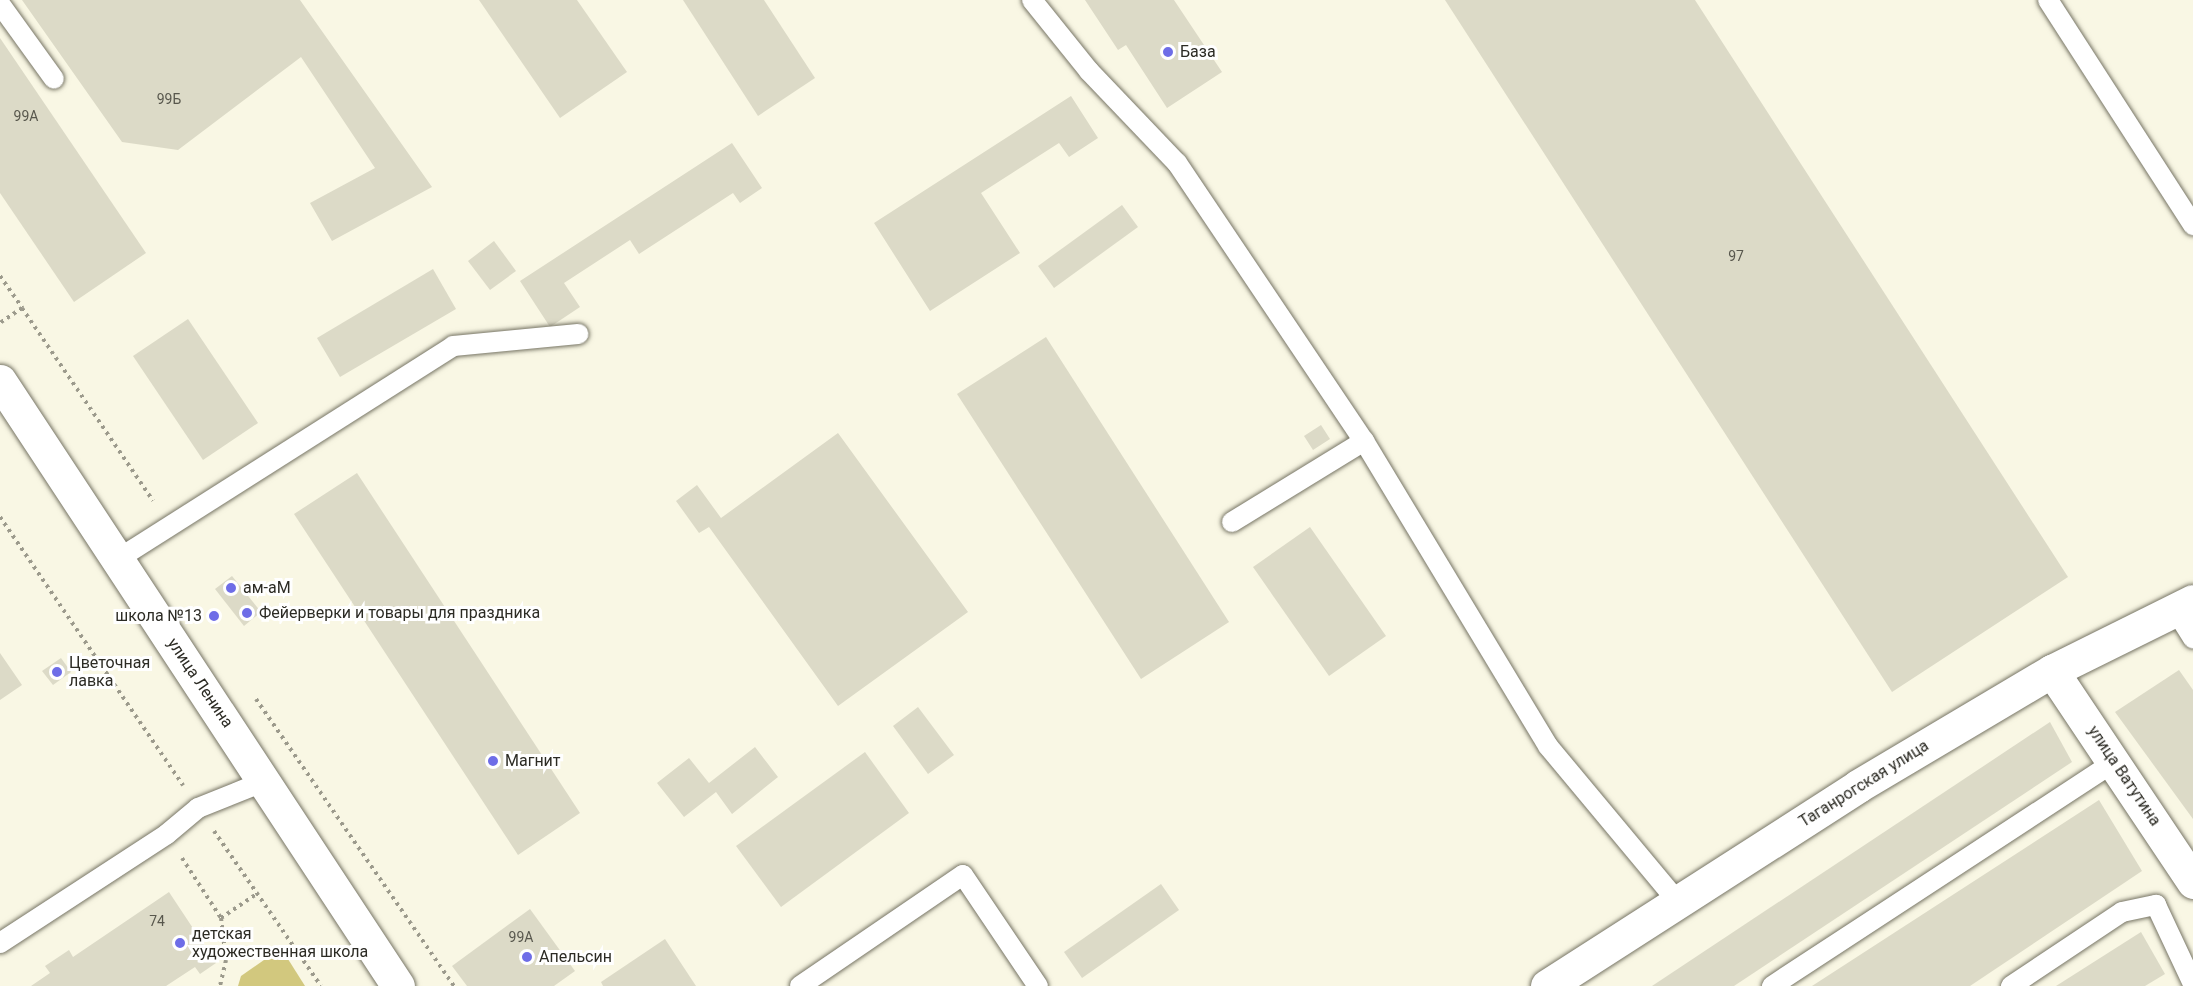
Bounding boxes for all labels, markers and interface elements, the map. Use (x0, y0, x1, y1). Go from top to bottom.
place label: База (1180, 42, 1216, 62)
marker: База (1161, 45, 1175, 59)
house number: 99Б (157, 91, 181, 107)
house number: 99А (14, 108, 38, 124)
house number: 97 (1728, 248, 1744, 264)
place label: ам-аМ (243, 578, 291, 598)
marker: ам-аМ (224, 581, 238, 595)
place label: Фейерверки и товары для праздника (259, 603, 540, 623)
place label: школа №13 (115, 606, 202, 626)
marker: Фейерверки и товары для праздника (240, 606, 254, 620)
marker: школа №13 (207, 609, 221, 623)
street label: улица Ленина (163, 634, 237, 732)
place label: Цветочная лавка (69, 653, 150, 691)
marker: Цветочная лавка (50, 665, 64, 679)
street label: улица Ватутина (2083, 722, 2165, 830)
street label: Таганрогская улица (1796, 736, 1932, 832)
place label: Магнит (505, 751, 561, 771)
marker: Магнит (486, 754, 500, 768)
house number: 74 (149, 913, 165, 929)
place label: детская художественная школа (192, 924, 368, 962)
house number: 99А (509, 929, 533, 945)
marker: детская художественная школа (173, 936, 187, 950)
place label: Апельсин (539, 947, 612, 967)
marker: Апельсин (520, 950, 534, 964)

